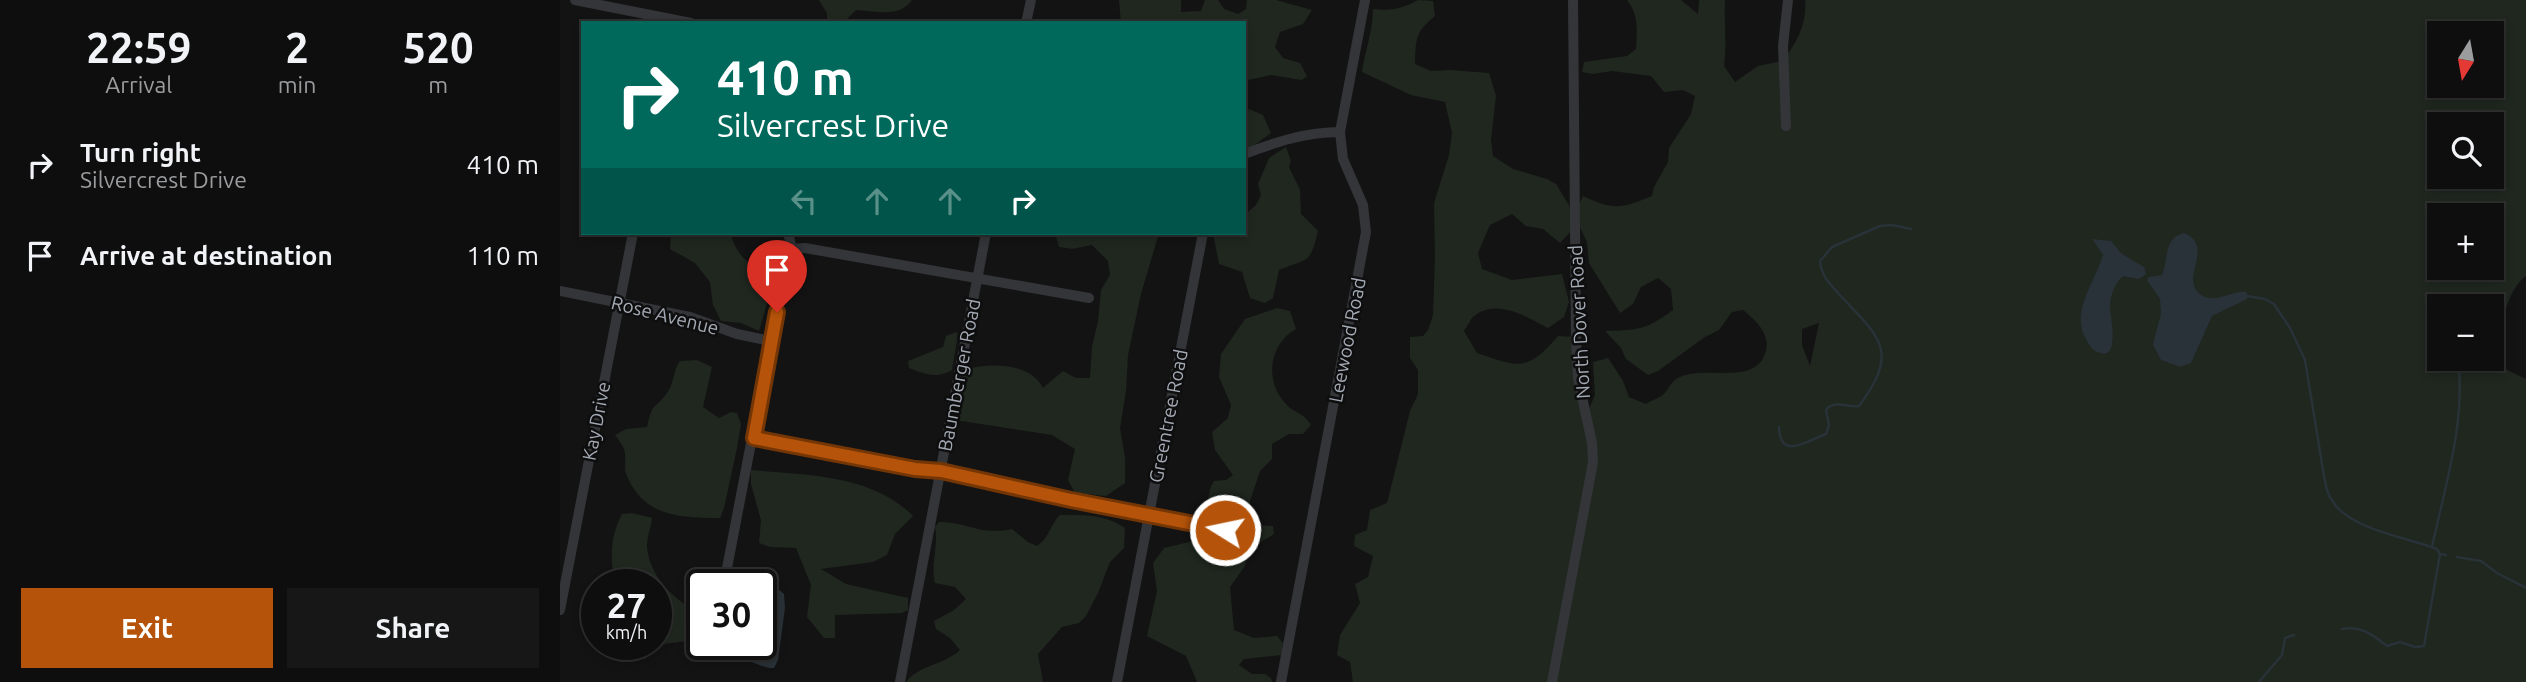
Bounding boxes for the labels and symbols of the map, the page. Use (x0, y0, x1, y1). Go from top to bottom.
north arrow (2427, 21, 2504, 98)
pin (747, 240, 807, 312)
street label: North Dover Road (1564, 244, 1594, 400)
street label: Leewood Road (1324, 276, 1370, 404)
street label: Rose Avenue (609, 291, 721, 339)
street label: Baumberger Road (933, 297, 985, 453)
street label: Greentree Road (1144, 347, 1192, 485)
street label: Kay Drive (578, 380, 614, 462)
position arrow (1188, 493, 1262, 567)
speed limit sign: 30 (686, 569, 777, 660)

